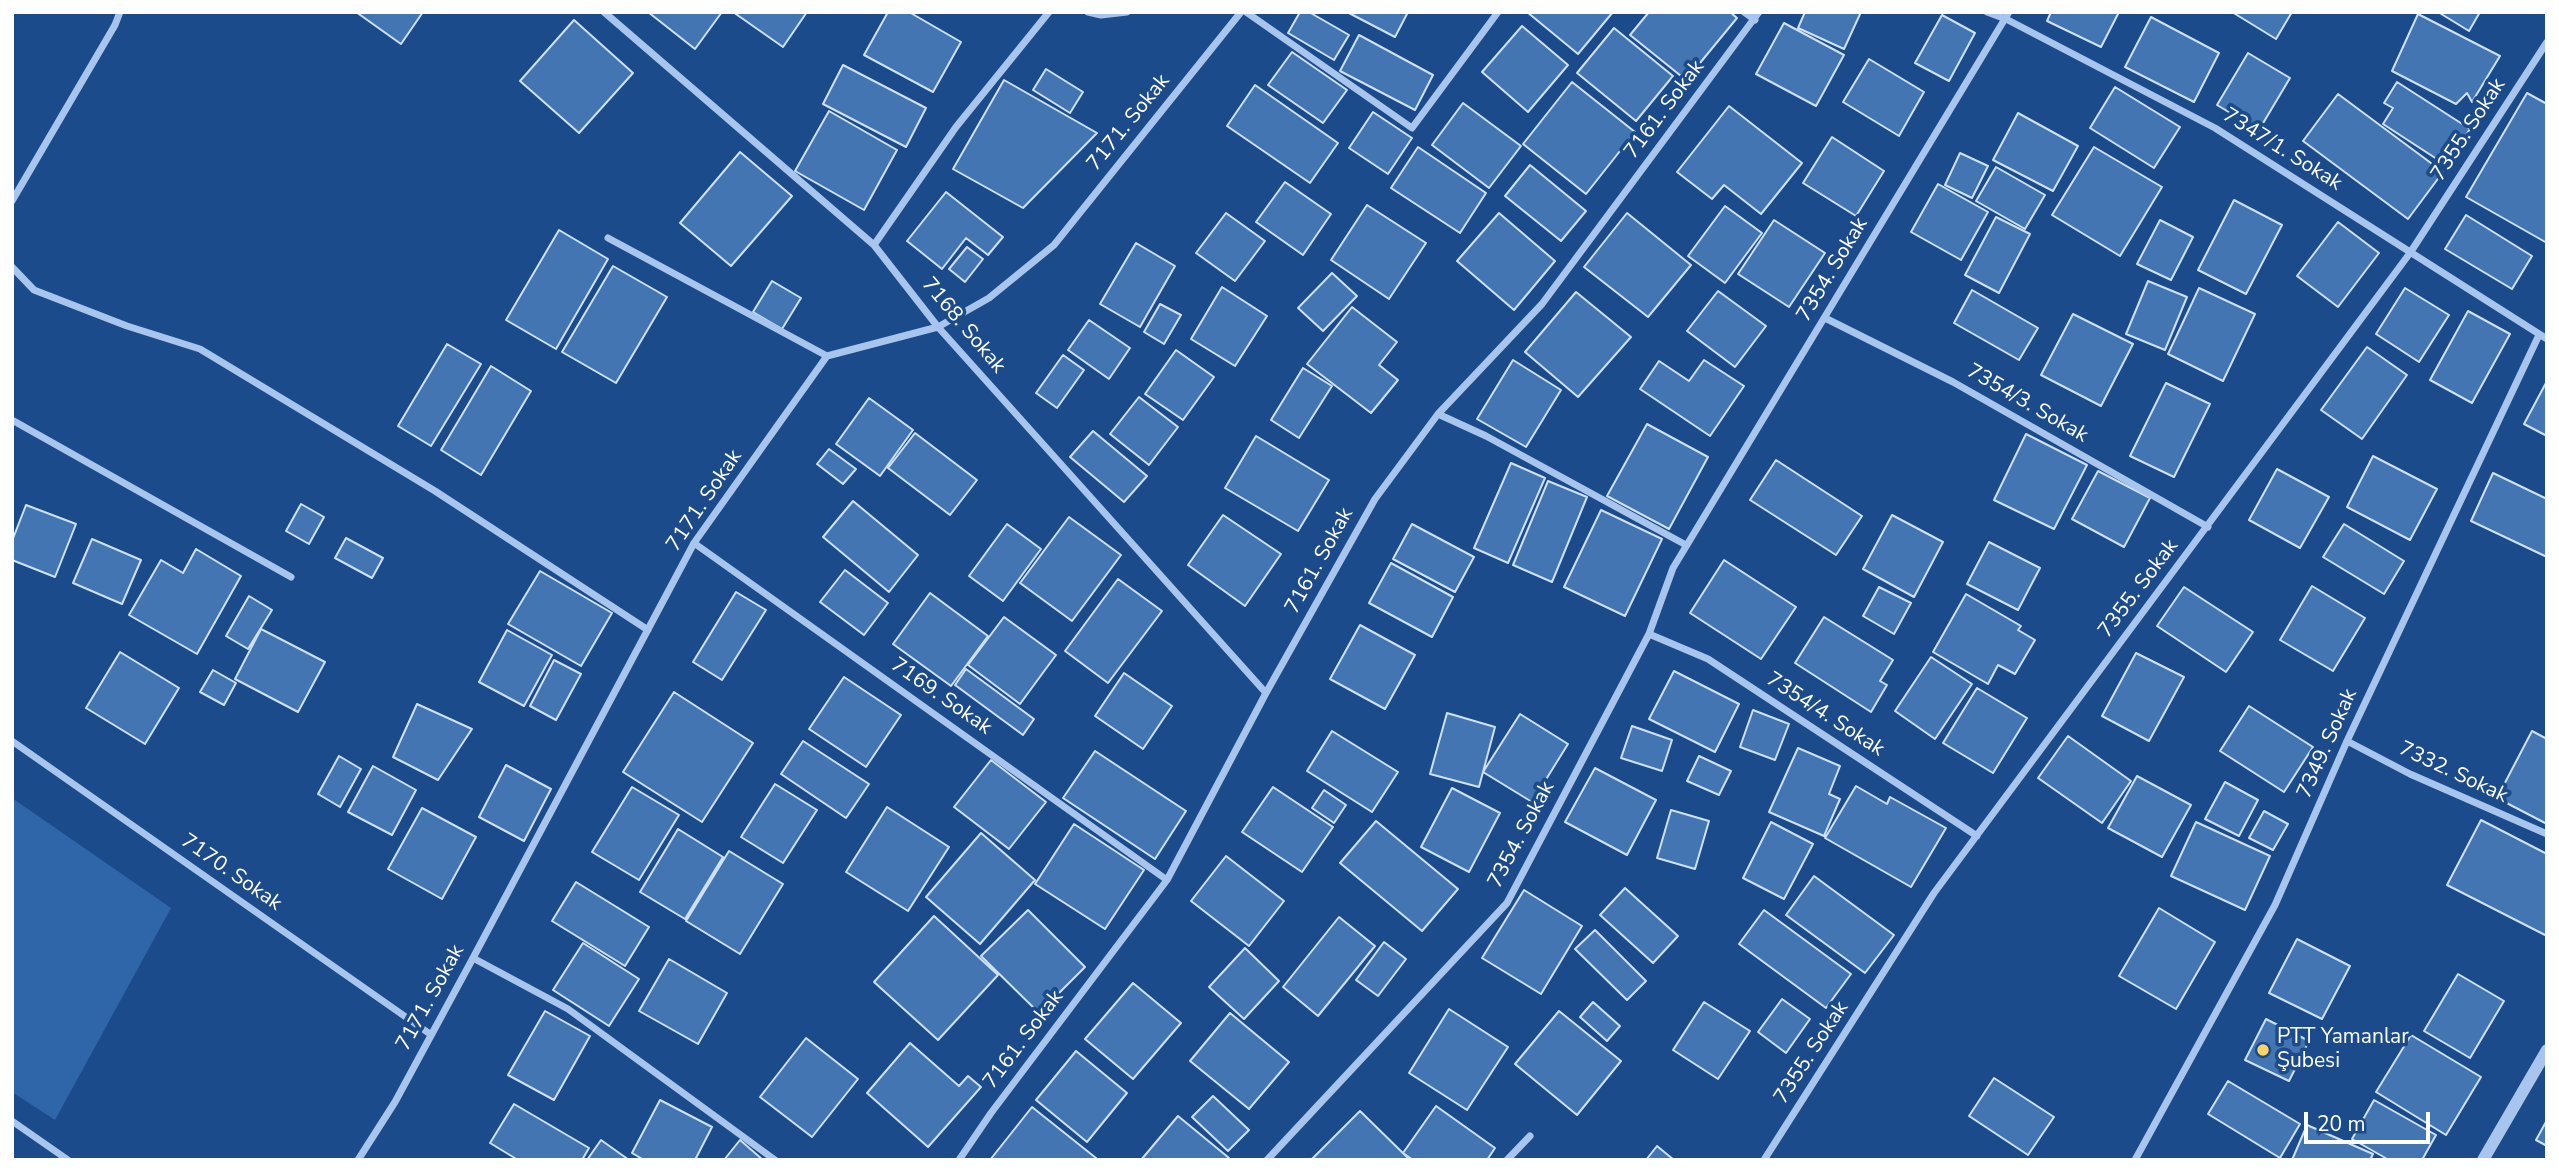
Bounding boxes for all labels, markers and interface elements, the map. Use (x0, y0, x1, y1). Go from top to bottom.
street label: 7161. Sokak (1620, 56, 1710, 164)
street label: 7171. Sokak (1082, 70, 1176, 176)
street label: 7355. Sokak (2427, 74, 2511, 186)
street label: 7347/1. Sokak (2218, 103, 2346, 197)
street label: 7354. Sokak (1792, 213, 1874, 327)
street label: 7168. Sokak (916, 273, 1010, 379)
street label: 7354/3. Sokak (1962, 359, 2092, 449)
street label: 7171. Sokak (662, 445, 748, 557)
street label: 7161. Sokak (1281, 504, 1359, 618)
street label: 7355. Sokak (2094, 535, 2184, 643)
street label: 7169. Sokak (886, 653, 996, 741)
street label: 7354/4. Sokak (1761, 667, 1889, 763)
street label: 7349. Sokak (2293, 685, 2363, 803)
street label: 7332. Sokak (2395, 737, 2511, 809)
street label: 7354. Sokak (1483, 777, 1561, 893)
street label: 7170. Sokak (176, 829, 286, 917)
street label: 7171. Sokak (392, 941, 470, 1055)
street label: 7161. Sokak (979, 986, 1069, 1094)
street label: 7355. Sokak (1770, 997, 1854, 1109)
place label: PTT Yamanlar Şubesi (2277, 1025, 2409, 1075)
marker: PTT Yamanlar Şubesi (2255, 1042, 2271, 1058)
scale bar (2307, 1098, 2433, 1142)
text: 20 m (2317, 1110, 2366, 1138)

